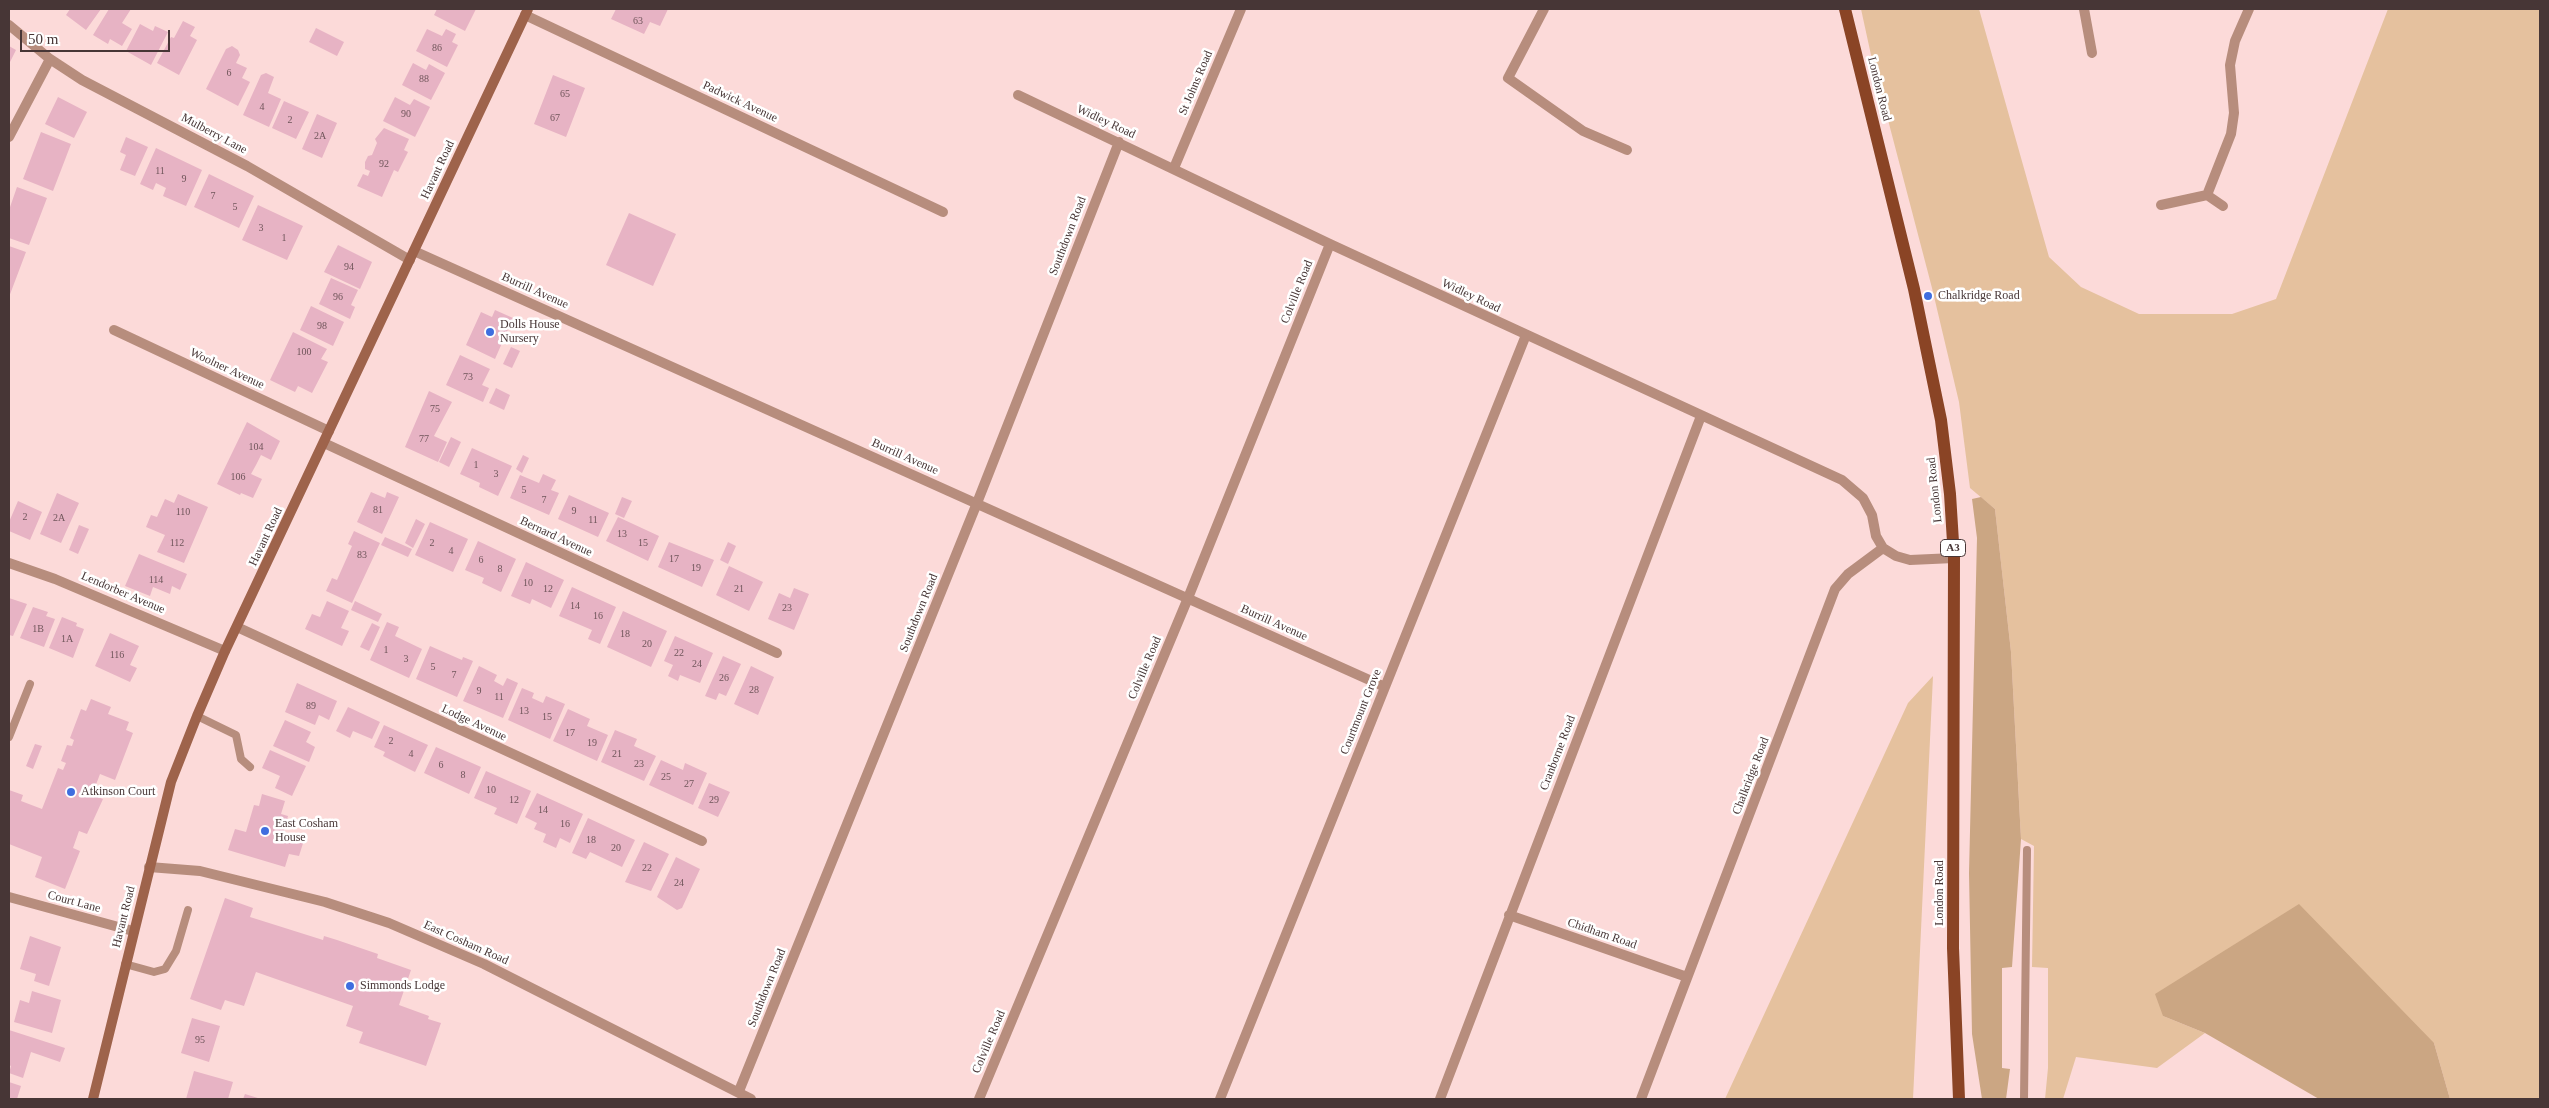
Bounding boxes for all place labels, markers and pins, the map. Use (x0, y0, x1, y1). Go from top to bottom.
place label: Chalkridge Road (1938, 289, 2020, 303)
marker: Chalkridge Road (1922, 290, 1934, 302)
place label: Dolls House Nursery (500, 318, 560, 346)
marker: Dolls House Nursery (484, 326, 496, 338)
place label: Atkinson Court (81, 785, 155, 799)
marker: Atkinson Court (65, 786, 77, 798)
place label: East Cosham House (275, 817, 338, 845)
marker: East Cosham House (259, 825, 271, 837)
place label: Simmonds Lodge (360, 979, 445, 993)
marker: Simmonds Lodge (344, 980, 356, 992)

